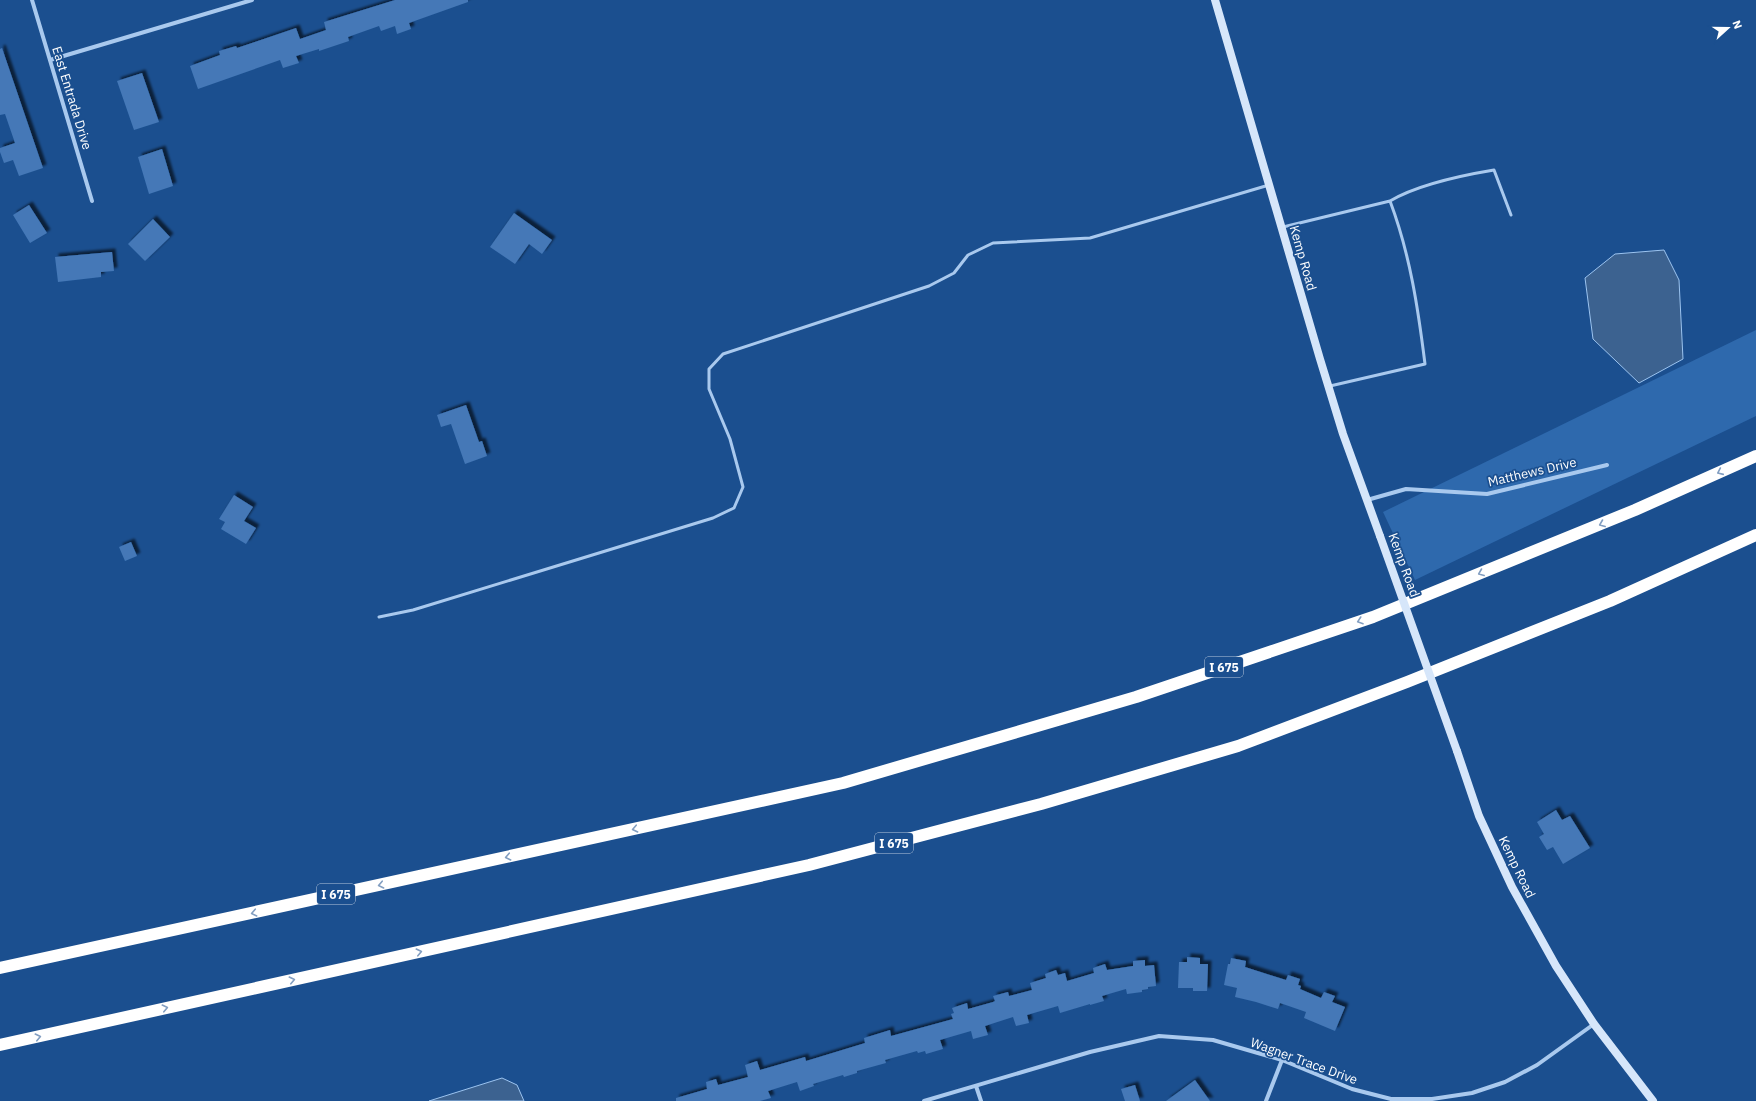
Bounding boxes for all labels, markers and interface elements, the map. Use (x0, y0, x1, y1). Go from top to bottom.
north arrow (1708, 8, 1748, 48)
text: N (1729, 18, 1745, 31)
street label: East Entrada Drive (48, 44, 96, 152)
street label: Kemp Road (1286, 223, 1320, 293)
street label: Matthews Drive (1486, 454, 1578, 490)
one-way arrow (1717, 467, 1725, 475)
one-way arrow (1598, 519, 1606, 527)
street label: Kemp Road (1385, 531, 1423, 599)
one-way arrow (1478, 568, 1485, 576)
one-way arrow (1357, 616, 1364, 625)
road number: I 675 (1205, 657, 1243, 677)
one-way arrow (631, 824, 638, 832)
road number: I 675 (875, 833, 913, 853)
street label: Kemp Road (1495, 833, 1539, 901)
one-way arrow (504, 852, 511, 860)
one-way arrow (378, 880, 384, 888)
road number: I 675 (317, 884, 355, 904)
one-way arrow (251, 908, 257, 916)
one-way arrow (416, 948, 422, 956)
one-way arrow (289, 977, 295, 985)
one-way arrow (162, 1005, 168, 1013)
one-way arrow (35, 1033, 41, 1041)
street label: Wagner Trace Drive (1248, 1034, 1360, 1088)

